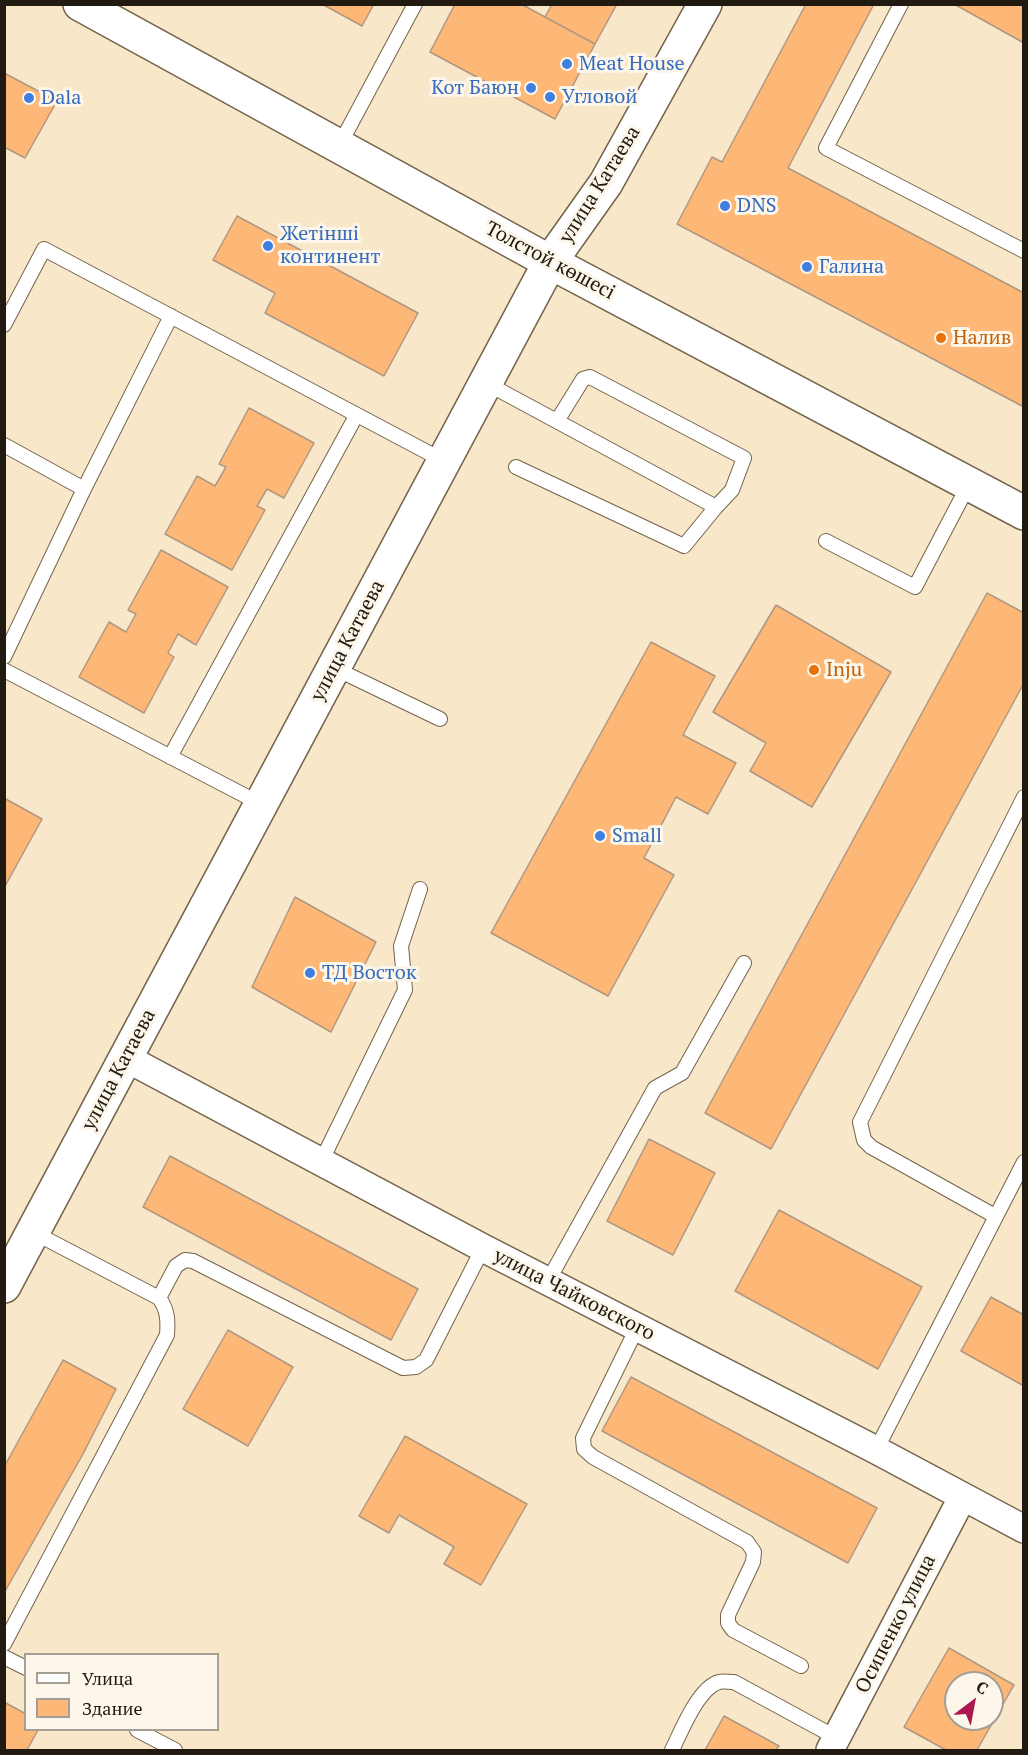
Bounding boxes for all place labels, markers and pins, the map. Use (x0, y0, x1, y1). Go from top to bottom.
place label: Meat House (579, 52, 685, 76)
marker: Meat House (560, 57, 574, 71)
place label: Кот Баюн (431, 76, 519, 100)
marker: Кот Баюн (524, 81, 538, 95)
place label: Угловой (562, 85, 638, 109)
place label: Dala (41, 86, 81, 110)
marker: Угловой (543, 90, 557, 104)
marker: Dala (22, 91, 36, 105)
place label: DNS (737, 194, 777, 218)
marker: DNS (718, 199, 732, 213)
place label: Жетінші континент (280, 222, 380, 269)
marker: Жетінші континент (261, 239, 275, 253)
place label: Галина (819, 255, 884, 279)
marker: Галина (800, 260, 814, 274)
place label: Налив (953, 326, 1011, 350)
marker: Налив (934, 331, 948, 345)
place label: Inju (826, 658, 862, 682)
marker: Inju (807, 663, 821, 677)
place label: Small (612, 824, 662, 848)
marker: Small (593, 829, 607, 843)
place label: ТД Восток (322, 961, 417, 985)
marker: ТД Восток (303, 966, 317, 980)

